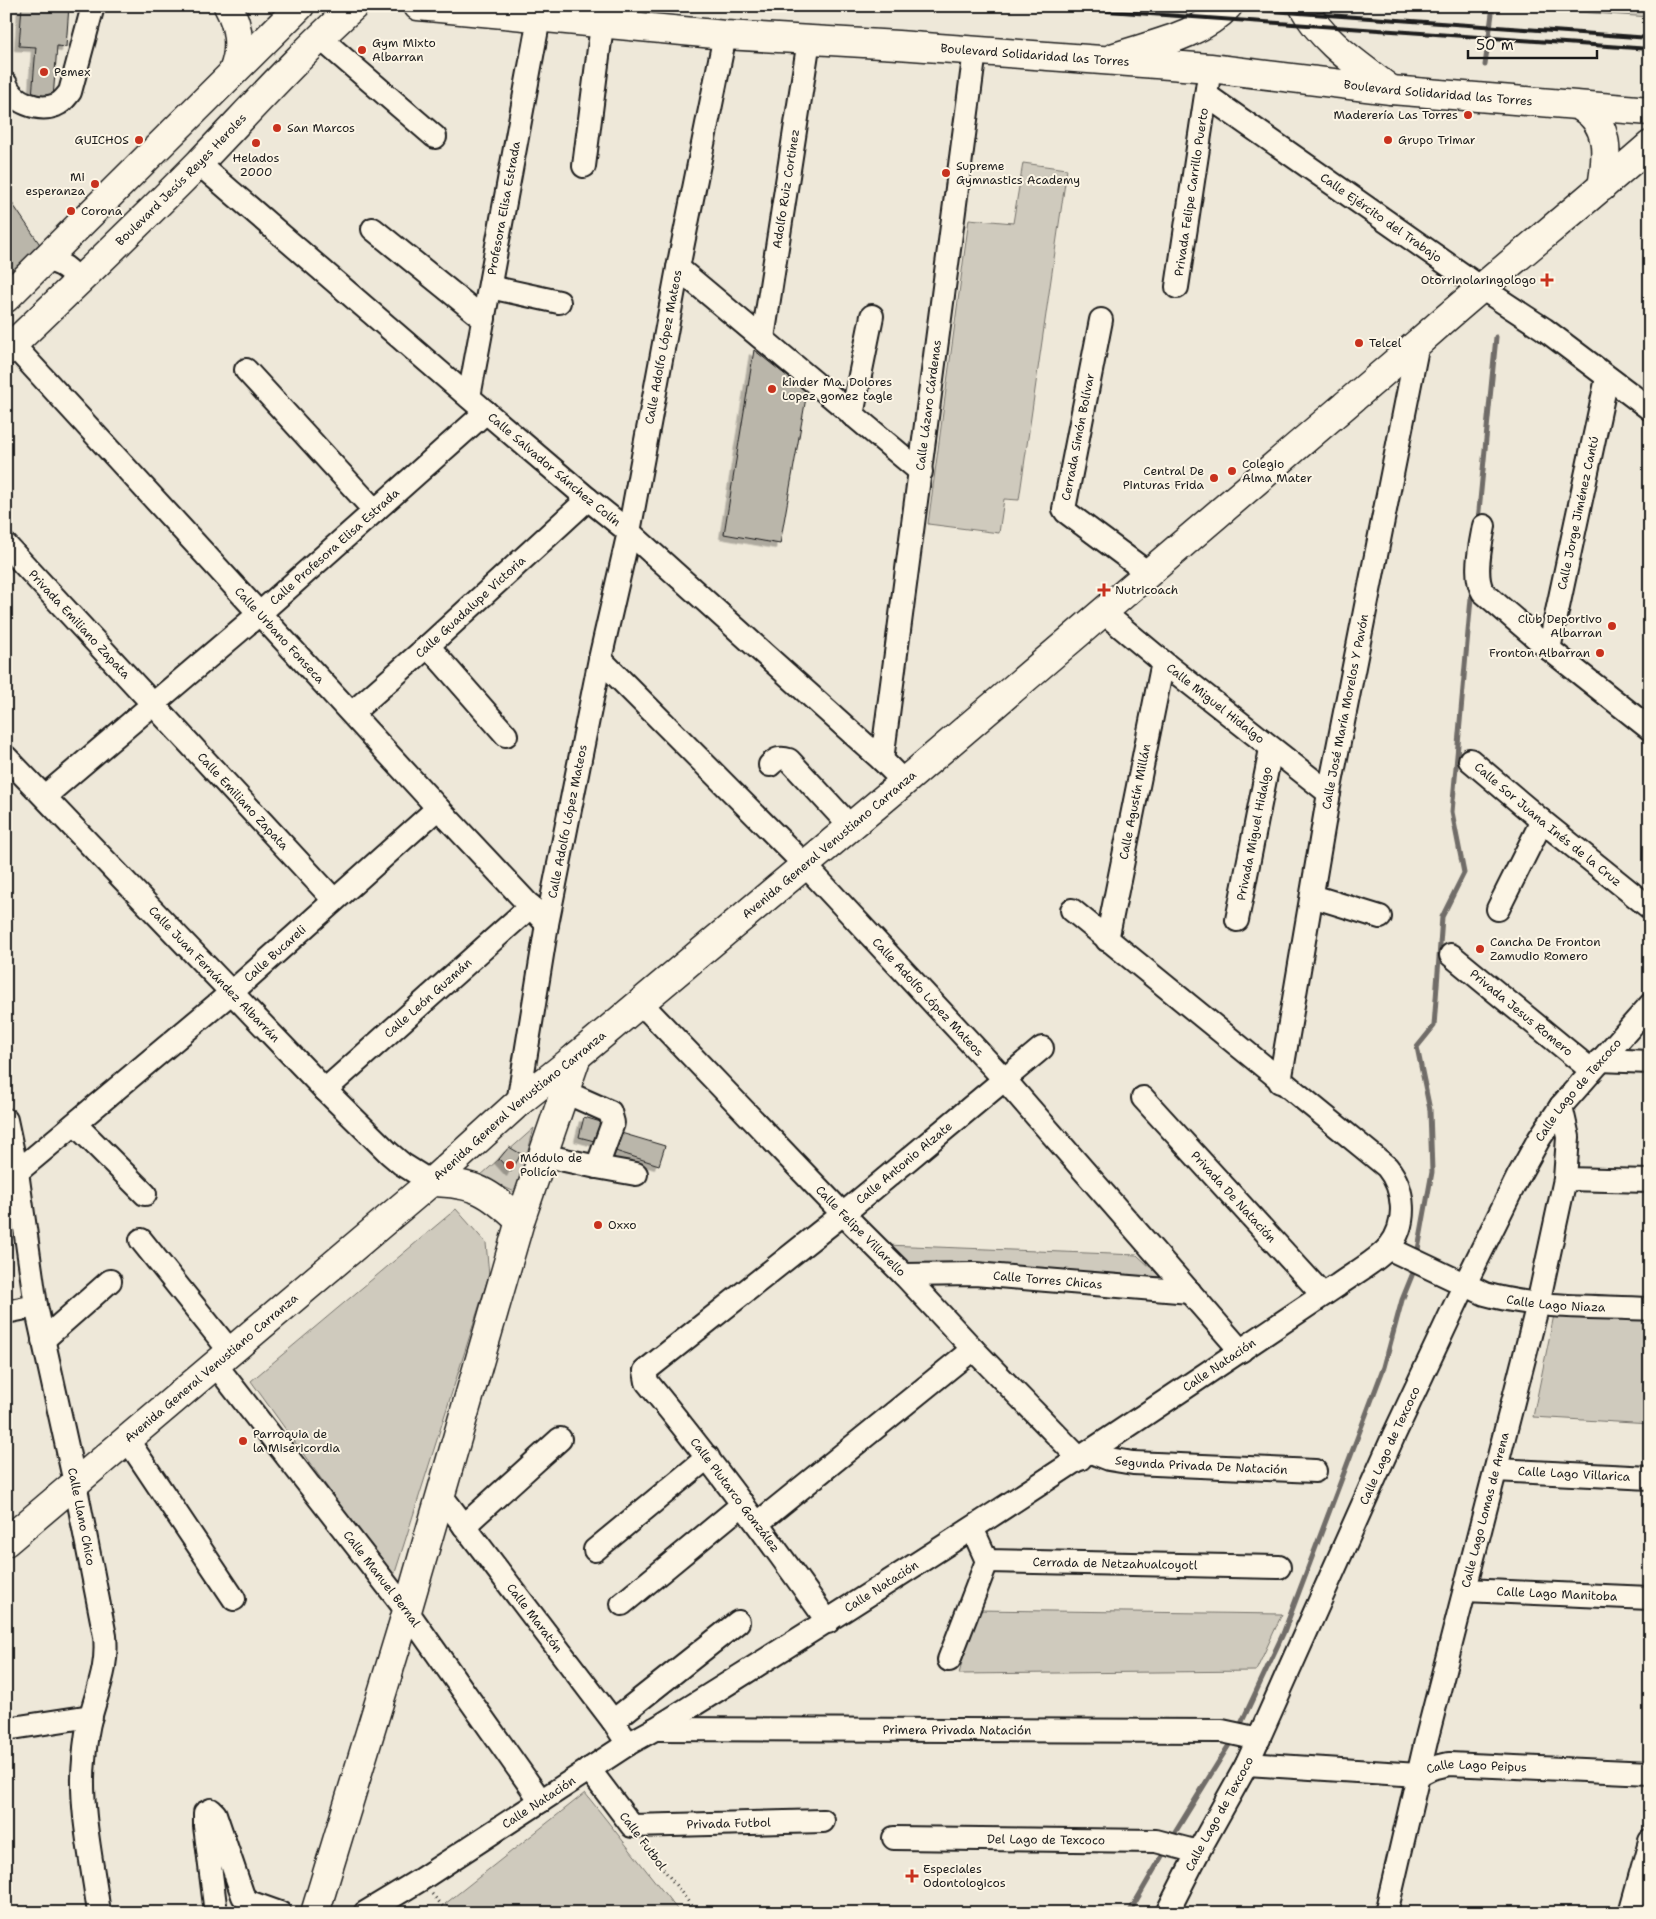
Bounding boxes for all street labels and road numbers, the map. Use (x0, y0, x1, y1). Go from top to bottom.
street label: Boulevard Solidaridad las Torres (940, 40, 1130, 70)
street label: Boulevard Solidaridad las Torres (1343, 76, 1533, 109)
street label: Privada Felipe Carrillo Puerto (1171, 107, 1212, 277)
street label: Boulevard Jesús Reyes Heroles (112, 110, 250, 249)
street label: Adolfo Ruiz Cortinez (769, 128, 803, 250)
street label: Profesora Elisa Estrada (484, 139, 524, 276)
street label: Calle Ejército del Trabajo (1317, 169, 1445, 266)
street label: Calle Adolfo López Mateos (641, 268, 686, 426)
street label: Calle Lázaro Cárdenas (912, 339, 945, 471)
street label: Cerrada Simón Bolívar (1058, 372, 1098, 502)
street label: Calle Salvador Sánchez Colín (485, 409, 624, 530)
street label: Calle Jorge Jiménez Cantú (1554, 435, 1602, 591)
street label: Calle Profesora Elisa Estrada (266, 485, 403, 609)
street label: Calle Guadalupe Victoria (412, 552, 529, 661)
street label: Privada Emiliano Zapata (25, 566, 134, 683)
street label: Calle Urbano Fonseca (231, 584, 328, 687)
street label: Calle José María Morelos Y Pavón (1318, 613, 1372, 811)
street label: Calle Miguel Hidalgo (1163, 660, 1268, 747)
street label: Calle Adolfo López Mateos (544, 743, 591, 900)
street label: Calle Agustín Millán (1115, 743, 1154, 861)
street label: Calle Emiliano Zapata (194, 749, 292, 854)
street label: Calle Sor Juana Inés de la Cruz (1471, 759, 1625, 890)
street label: Privada Miguel Hidalgo (1233, 765, 1275, 902)
street label: Avenida General Venustiano Carranza (739, 767, 920, 922)
street label: Calle Juan Fernández Albarrán (145, 903, 283, 1046)
street label: Calle Bucareli (240, 922, 309, 986)
street label: Calle Adolfo López Mateos (869, 934, 987, 1060)
street label: Calle León Guzmán (381, 955, 475, 1041)
street label: Privada Jesus Romero (1466, 966, 1576, 1060)
street label: Avenida General Venustiano Carranza (430, 1027, 610, 1184)
street label: Calle Lago de Texcoco (1532, 1035, 1625, 1145)
street label: Calle Antonio Alzate (853, 1118, 956, 1208)
street label: Privada De Natación (1187, 1148, 1279, 1246)
street label: Calle Felipe Villarello (812, 1182, 909, 1280)
street label: Calle Torres Chicas (992, 1268, 1103, 1293)
street label: Avenida General Venustiano Carranza (121, 1290, 302, 1446)
street label: Calle Lago Niaza (1505, 1291, 1606, 1315)
street label: Calle Natación (1180, 1335, 1259, 1395)
street label: Calle Lago de Texcoco (1356, 1384, 1424, 1507)
street label: Calle Lago Lomas de Arena (1458, 1430, 1513, 1589)
street label: Calle Plutarco González (687, 1435, 783, 1555)
street label: Segunda Privada De Natación (1114, 1452, 1288, 1478)
street label: Calle Lago Villarica (1517, 1463, 1631, 1485)
street label: Calle Llano Chico (64, 1466, 99, 1567)
street label: Calle Manuel Bernal (340, 1528, 424, 1630)
street label: Cerrada de Netzahualcoyotl (1032, 1554, 1198, 1573)
street label: Calle Natación (841, 1557, 921, 1616)
street label: Calle Maratón (503, 1580, 566, 1656)
street label: Calle Lago Manitoba (1496, 1583, 1618, 1605)
street label: Primera Privada Natación (883, 1722, 1031, 1738)
street label: Calle Lago de Texcoco (1182, 1754, 1257, 1874)
street label: Calle Lago Peipus (1423, 1756, 1527, 1778)
street label: Calle Natación (499, 1772, 579, 1832)
street label: Calle Futbol (616, 1809, 670, 1874)
street label: Privada Futbol (686, 1814, 771, 1833)
street label: Del Lago de Texcoco (987, 1831, 1105, 1848)

